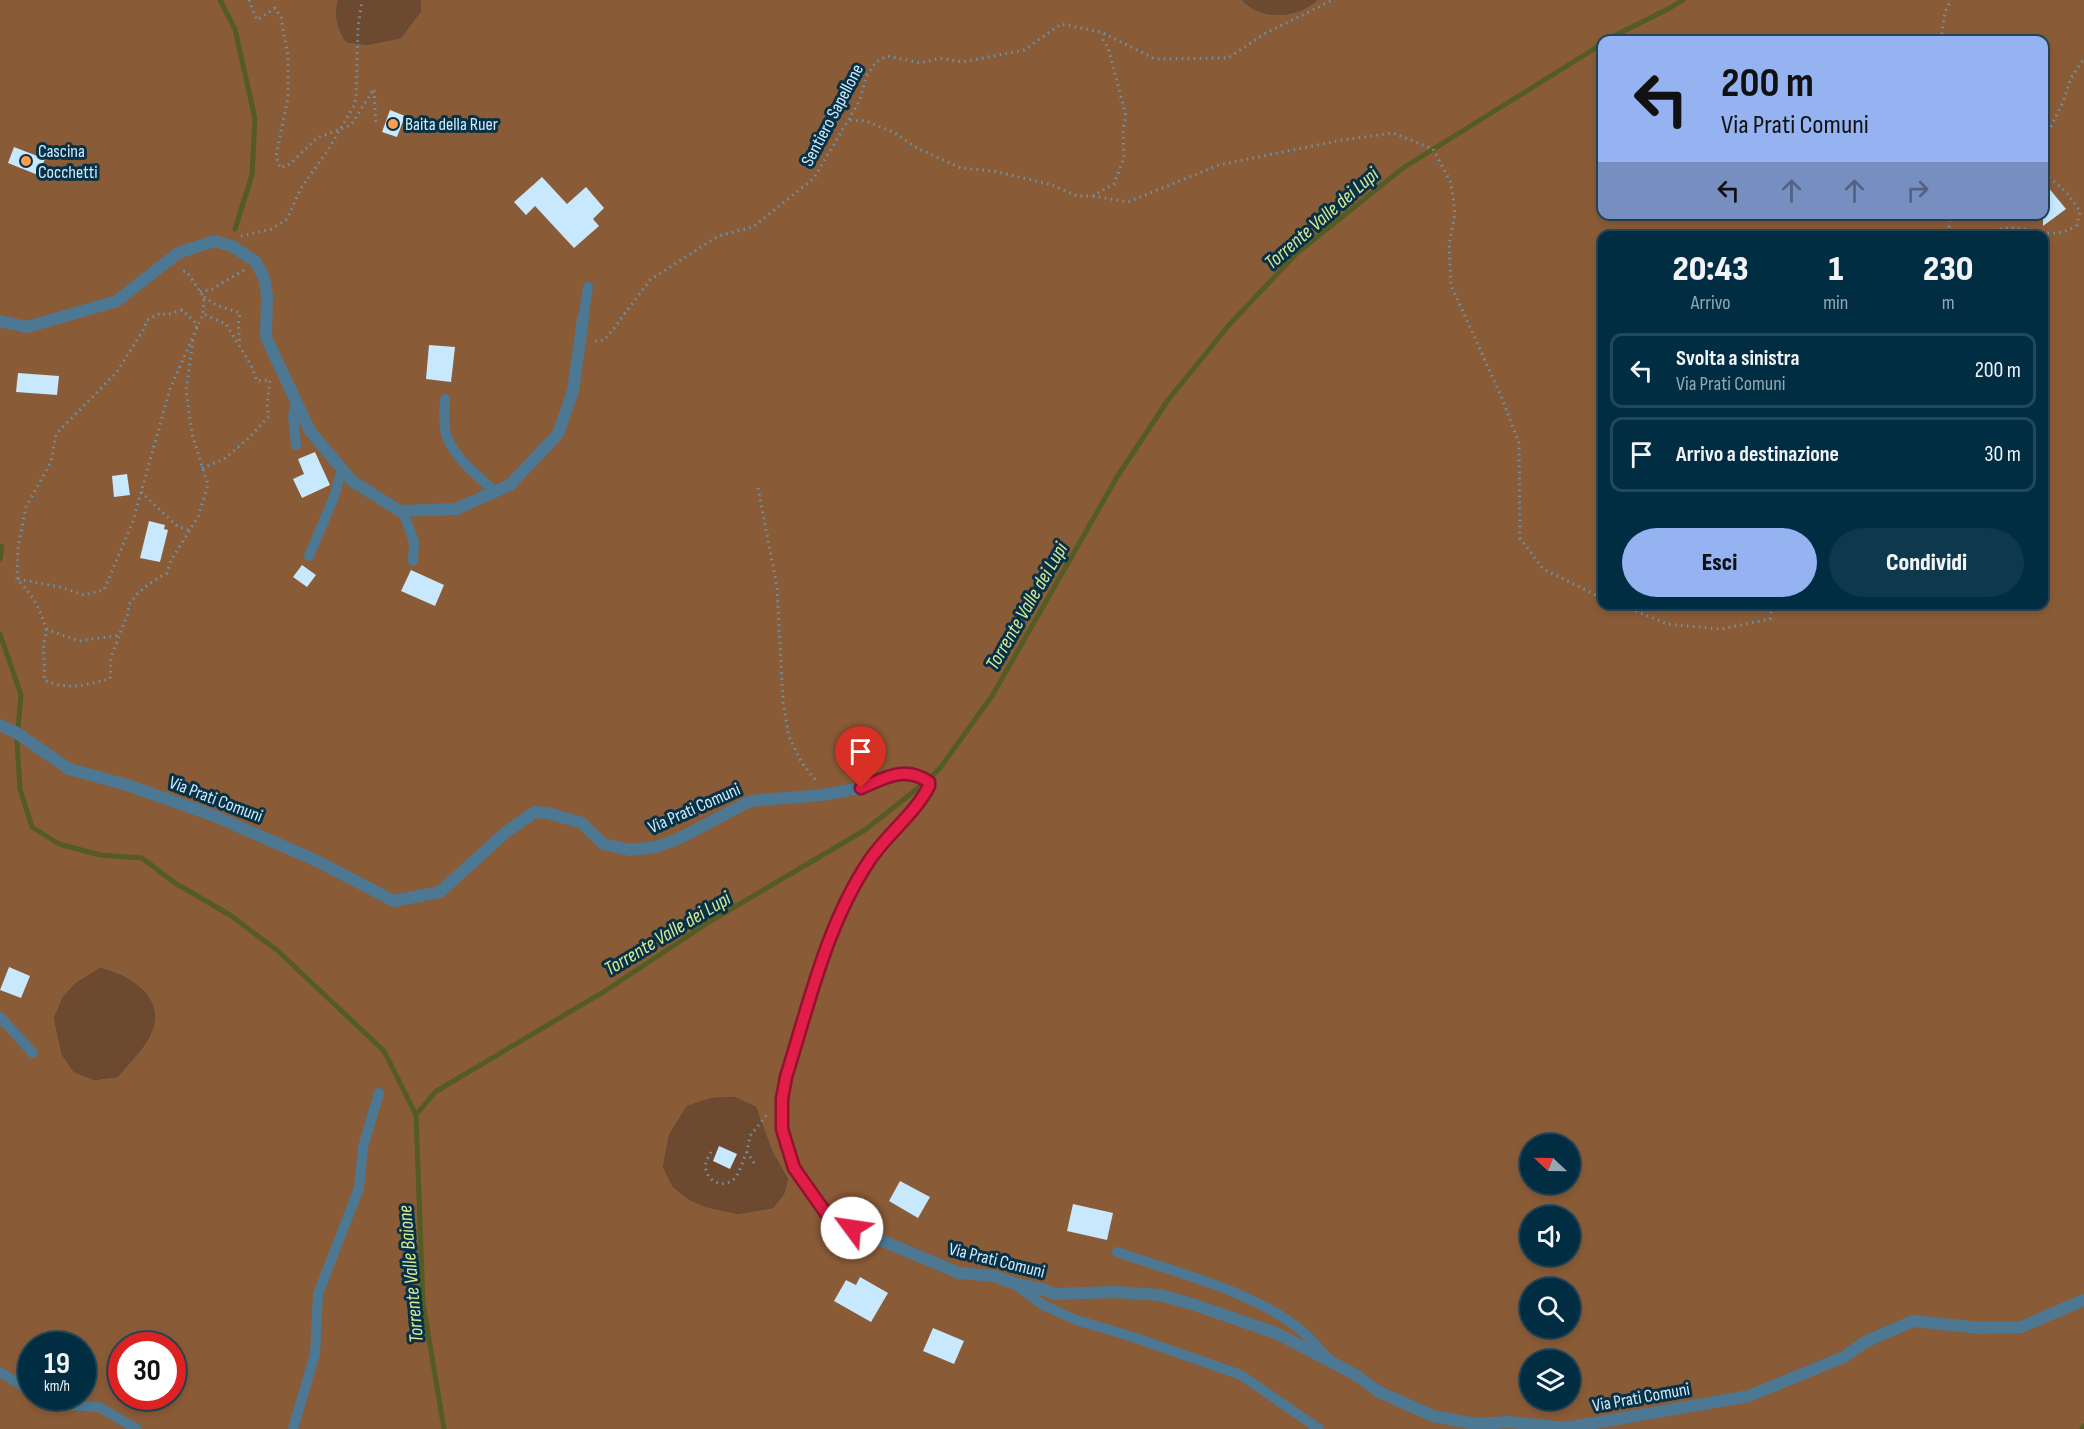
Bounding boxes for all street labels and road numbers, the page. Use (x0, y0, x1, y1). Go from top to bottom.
street label: Sentiero Sapellone (797, 61, 868, 170)
street label: Via Prati Comuni (166, 772, 266, 827)
street label: Via Prati Comuni (645, 779, 743, 838)
street label: Via Prati Comuni (947, 1238, 1047, 1283)
street label: Via Prati Comuni (1591, 1379, 1691, 1416)

